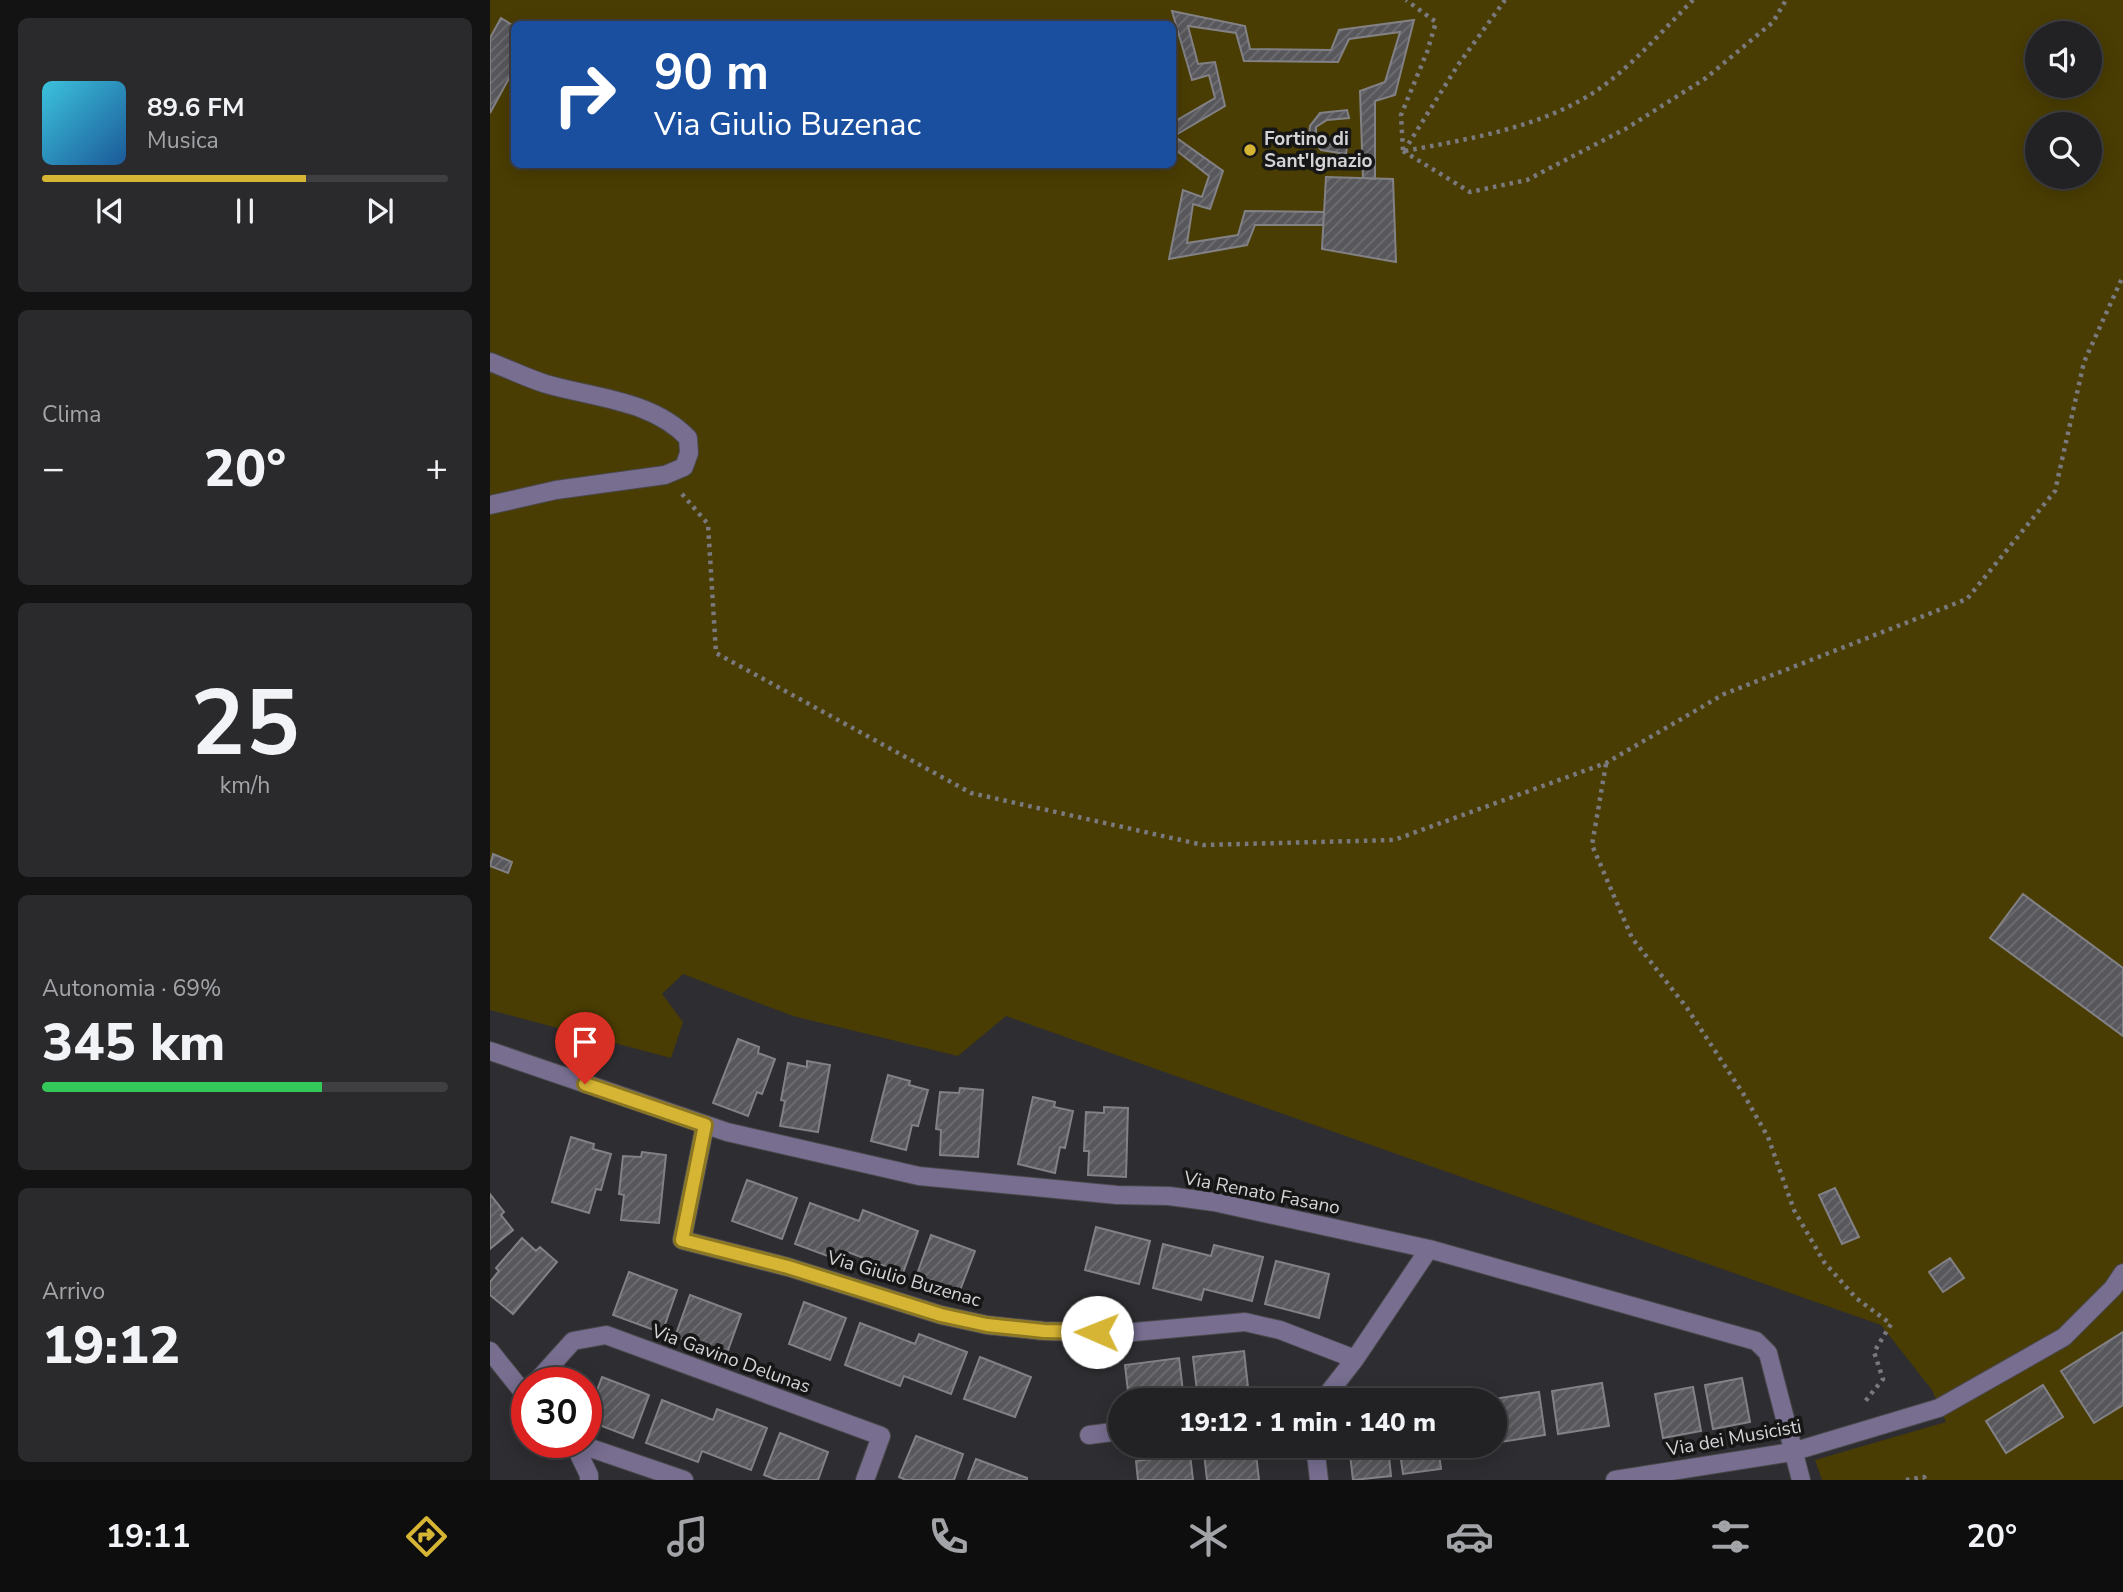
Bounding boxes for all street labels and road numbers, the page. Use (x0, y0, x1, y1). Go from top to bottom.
street label: Via Renato Fasano (1181, 1165, 1342, 1221)
street label: Via Giulio Buzenac (823, 1244, 984, 1313)
street label: Via Gavino Delunas (647, 1318, 814, 1400)
street label: Via dei Musicisti (1663, 1413, 1804, 1463)

